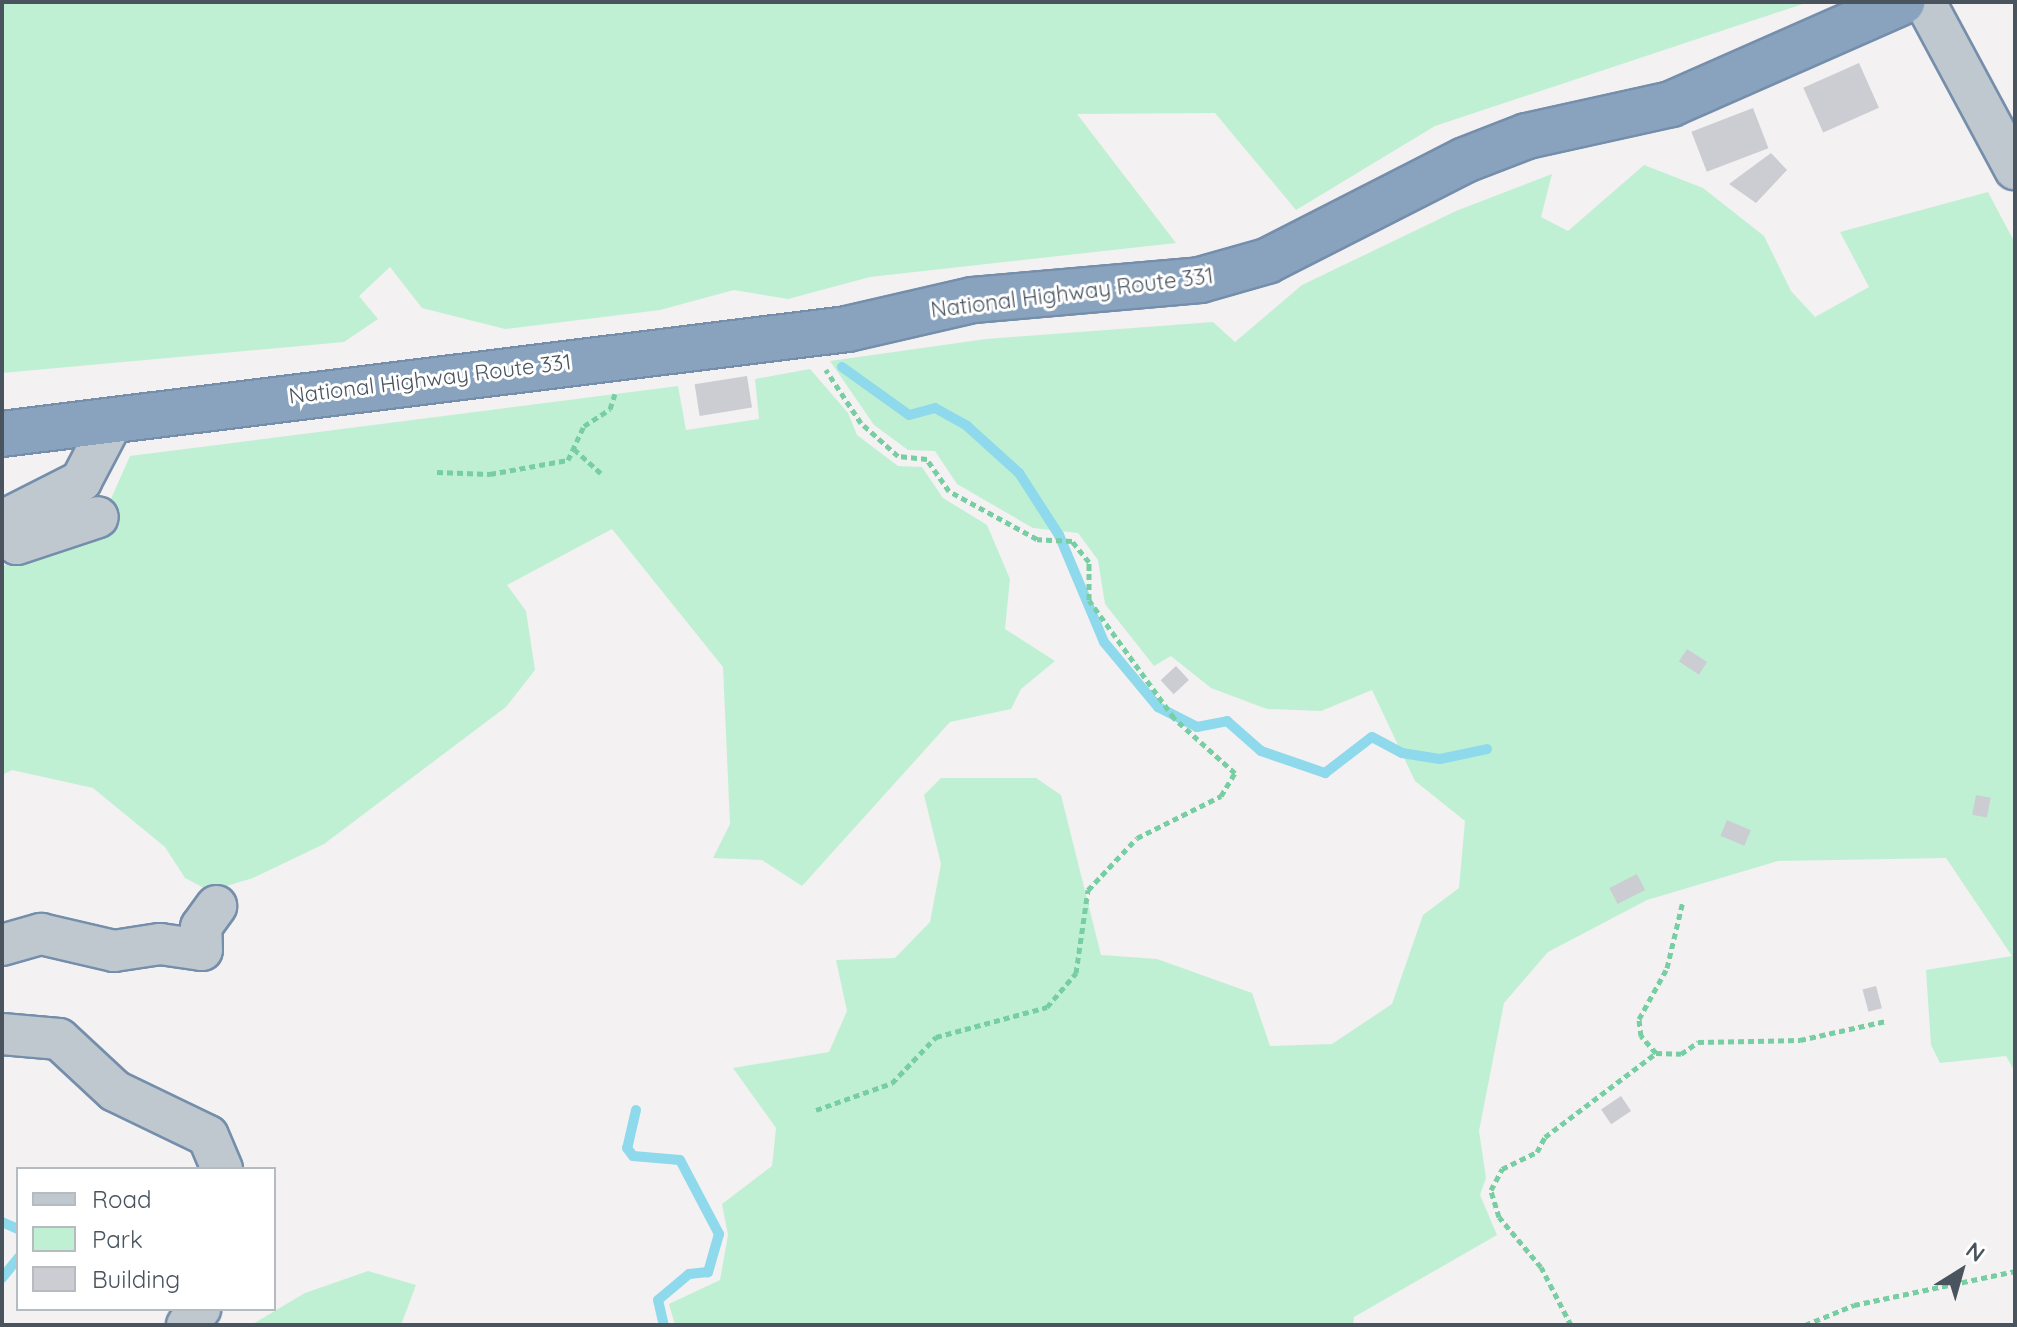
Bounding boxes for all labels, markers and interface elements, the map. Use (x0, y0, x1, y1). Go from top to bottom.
street label: National Highway Route 331 (929, 263, 1215, 323)
street label: National Highway Route 331 (287, 349, 573, 409)
legend (16, 1167, 276, 1311)
text: Road (92, 1184, 152, 1214)
text: Park (92, 1224, 143, 1254)
north arrow (1921, 1231, 2001, 1311)
text: N (1961, 1236, 1990, 1268)
text: Building (92, 1264, 180, 1294)

